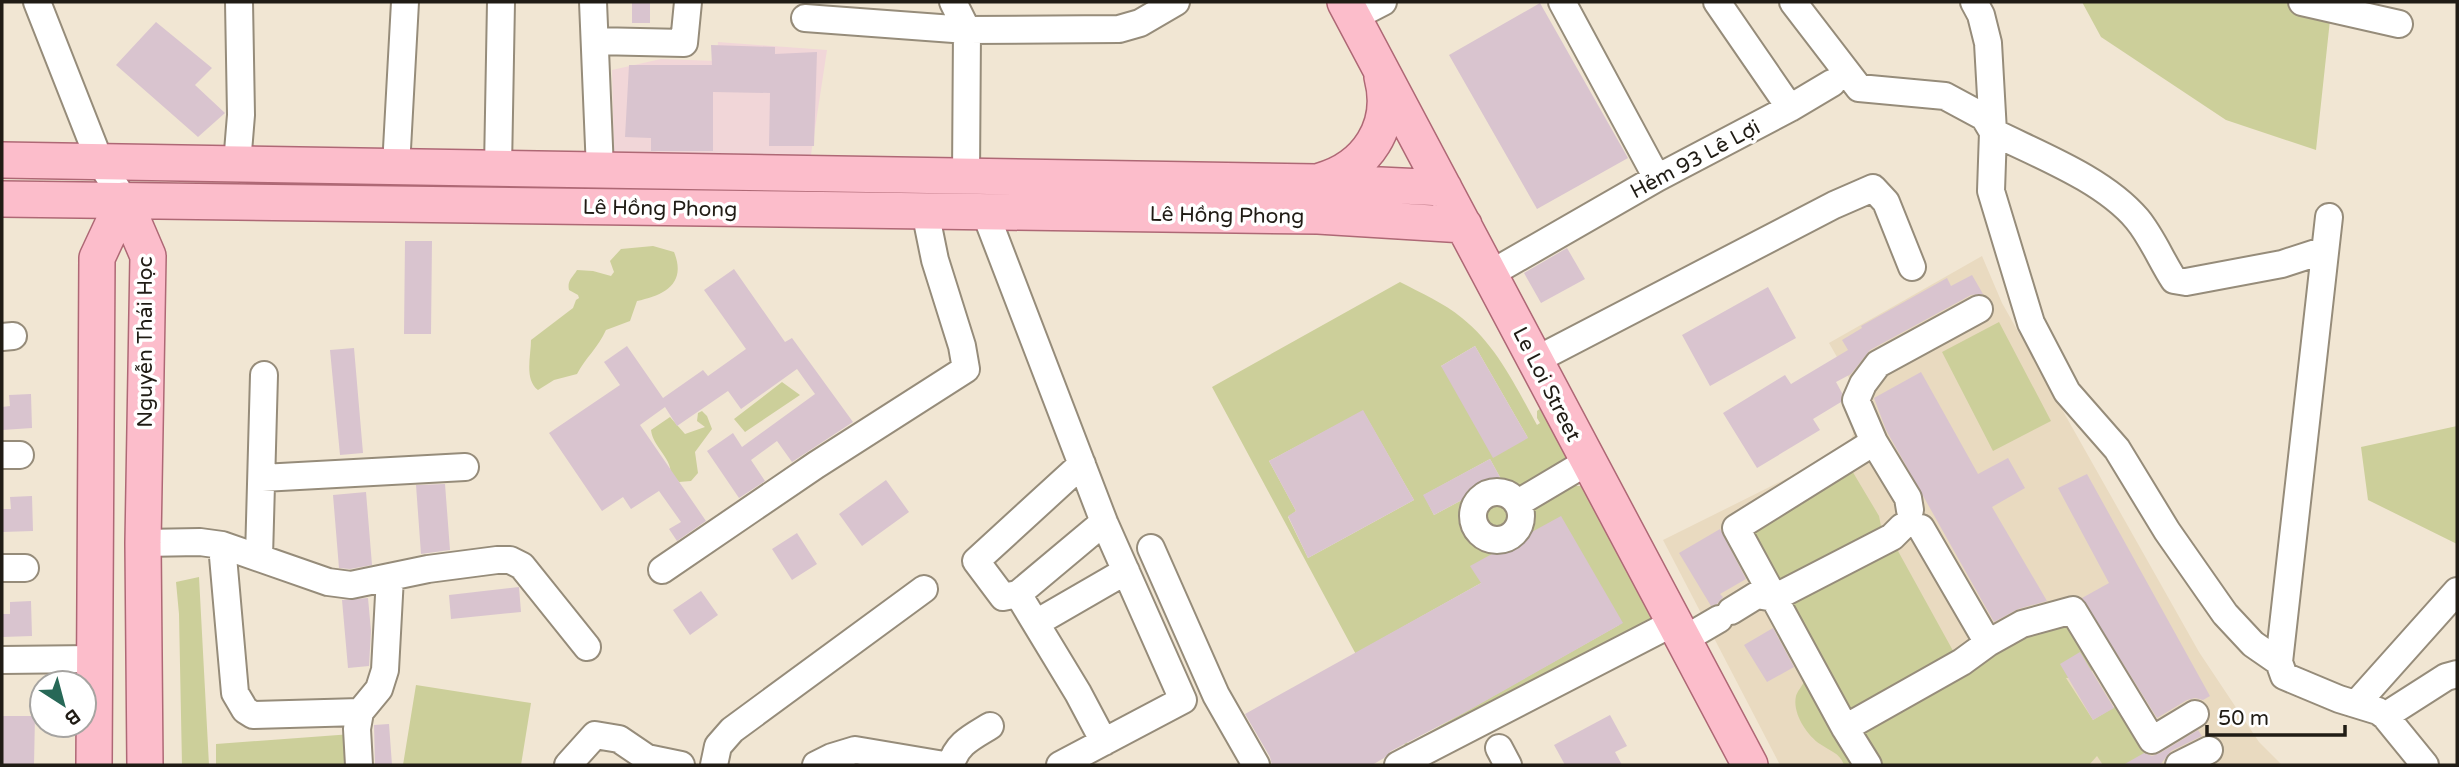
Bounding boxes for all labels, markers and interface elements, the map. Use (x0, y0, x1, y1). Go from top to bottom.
street label: Hẻm 93 Lê Lợi (1626, 115, 1764, 204)
street label: Lê Hồng Phong (582, 195, 738, 222)
street label: Lê Hồng Phong (1149, 202, 1305, 229)
street label: Nguyễn Thái Học (133, 256, 158, 428)
street label: Le Loi Street (1507, 323, 1586, 446)
north arrow (28, 669, 98, 739)
scale bar (2207, 694, 2345, 738)
text: B (61, 704, 84, 730)
text: 50 m (2218, 706, 2269, 731)

